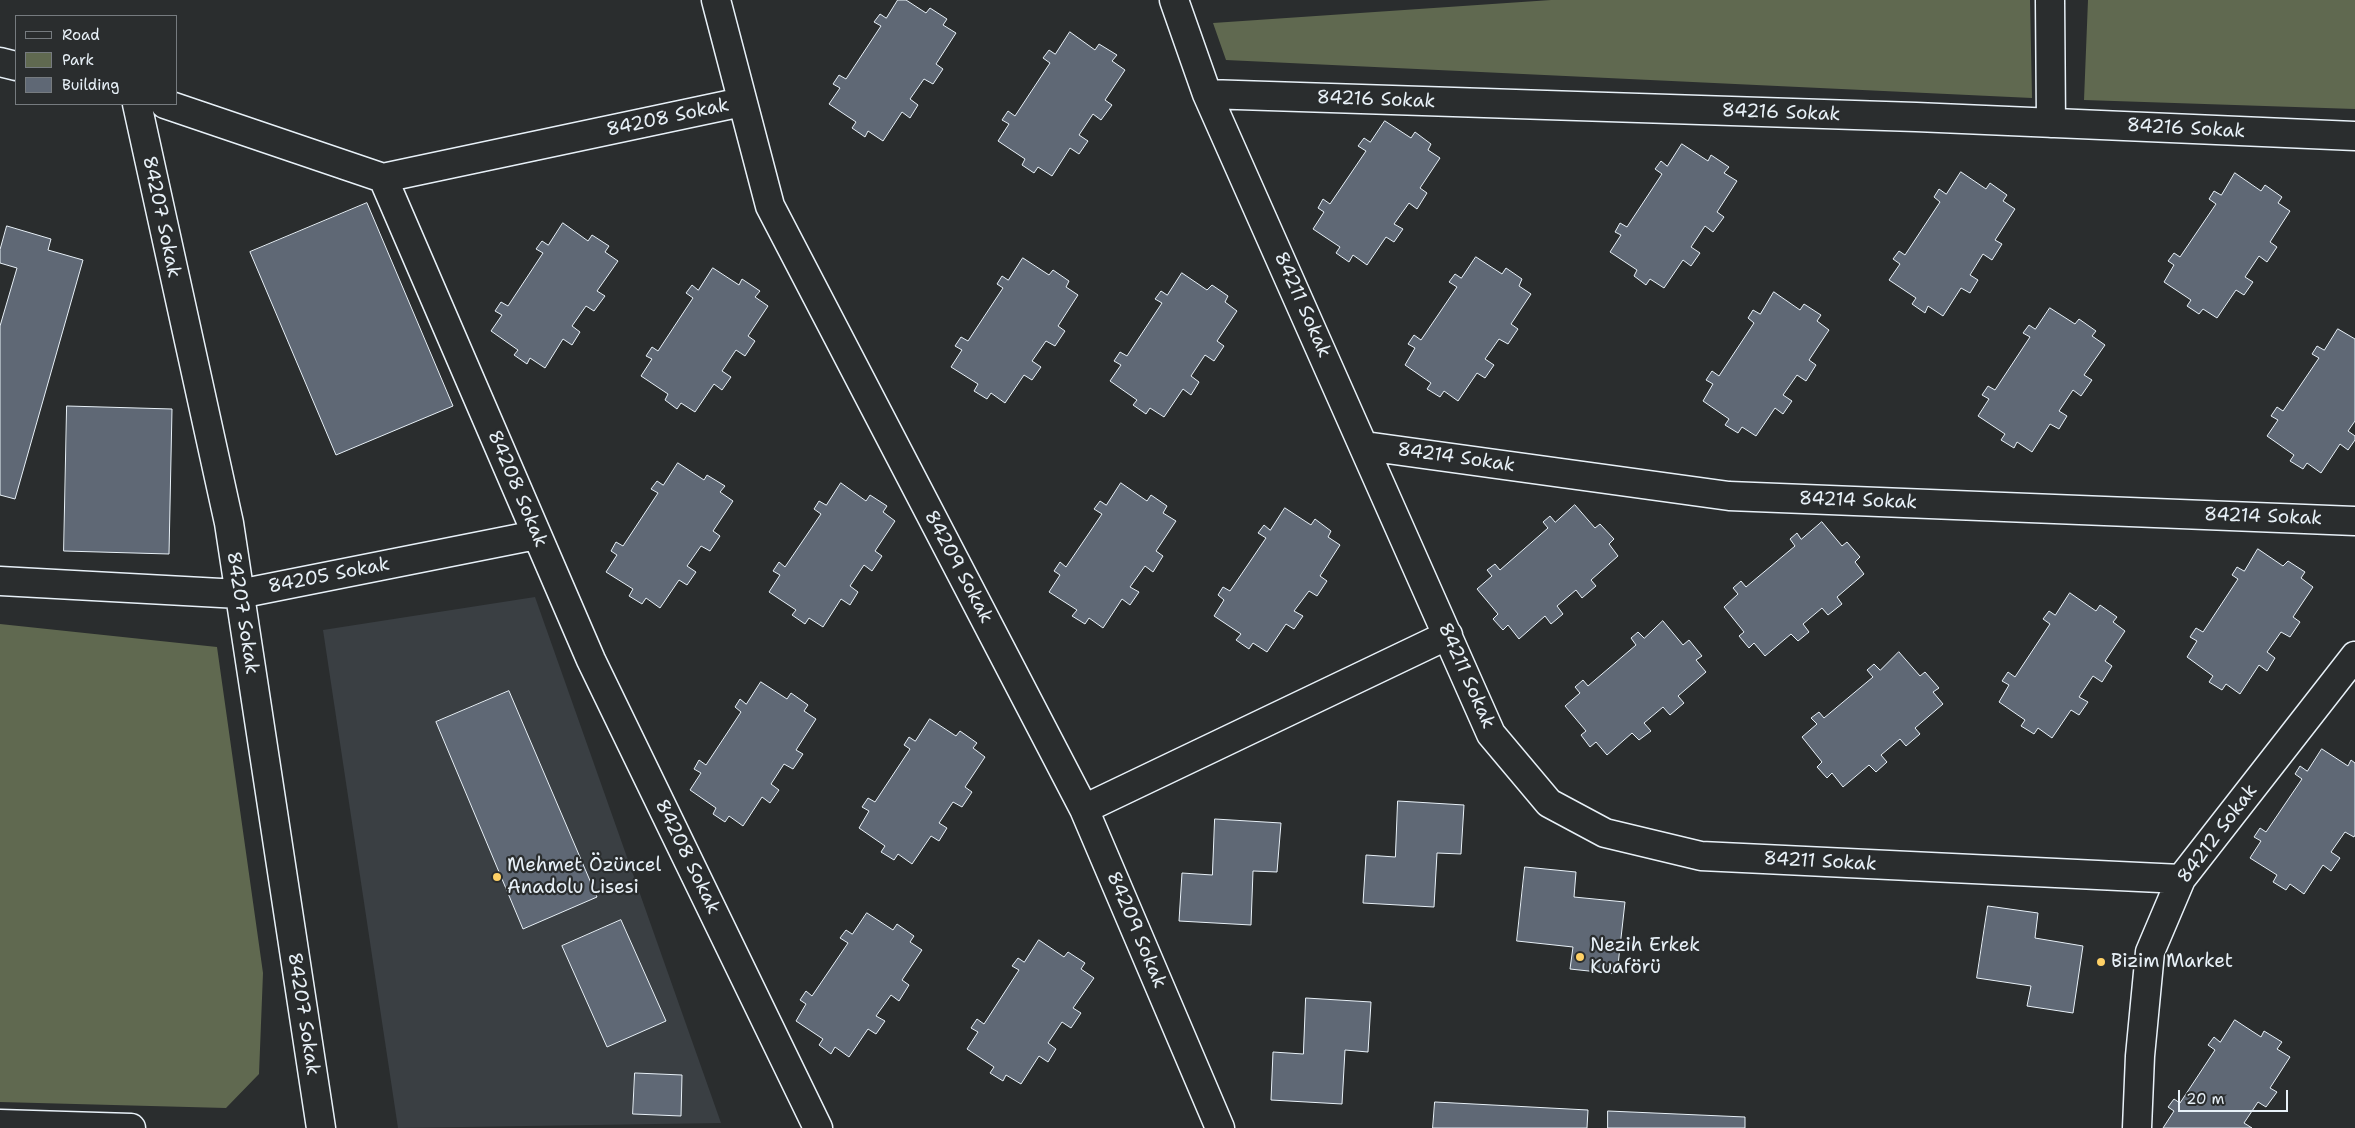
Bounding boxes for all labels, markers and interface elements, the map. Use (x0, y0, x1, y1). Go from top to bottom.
legend (15, 15, 178, 105)
text: Road (62, 25, 100, 45)
text: Park (62, 50, 94, 70)
text: Building (62, 75, 119, 95)
street label: 84216 Sokak (1316, 87, 1436, 113)
street label: 84208 Sokak (605, 94, 731, 142)
street label: 84216 Sokak (1721, 100, 1841, 126)
street label: 84216 Sokak (2126, 115, 2246, 143)
street label: 84207 Sokak (137, 154, 185, 280)
street label: 84211 Sokak (1269, 249, 1335, 361)
street label: 84208 Sokak (482, 427, 552, 551)
street label: 84214 Sokak (1396, 438, 1516, 478)
street label: 84214 Sokak (1798, 488, 1918, 514)
street label: 84214 Sokak (2203, 504, 2323, 530)
street label: 84209 Sokak (919, 507, 997, 627)
street label: 84207 Sokak (221, 550, 263, 676)
street label: 84205 Sokak (266, 553, 392, 599)
street label: 84211 Sokak (1433, 620, 1499, 732)
street label: 84212 Sokak (2173, 780, 2263, 888)
street label: 84208 Sokak (649, 796, 725, 918)
street label: 84211 Sokak (1763, 848, 1877, 876)
place label: Mehmet Özüncel Anadolu Lisesi (507, 855, 661, 899)
street label: 84209 Sokak (1101, 868, 1171, 992)
marker: Mehmet Özüncel Anadolu Lisesi (491, 871, 503, 883)
place label: Nezih Erkek Kuaförü (1590, 935, 1700, 979)
street label: 84207 Sokak (282, 951, 324, 1077)
marker: Nezih Erkek Kuaförü (1574, 951, 1586, 963)
place label: Bizim Market (2111, 951, 2233, 973)
marker: Bizim Market (2095, 956, 2107, 968)
scale bar (2180, 1080, 2290, 1112)
text: 20 m (2186, 1089, 2225, 1109)

